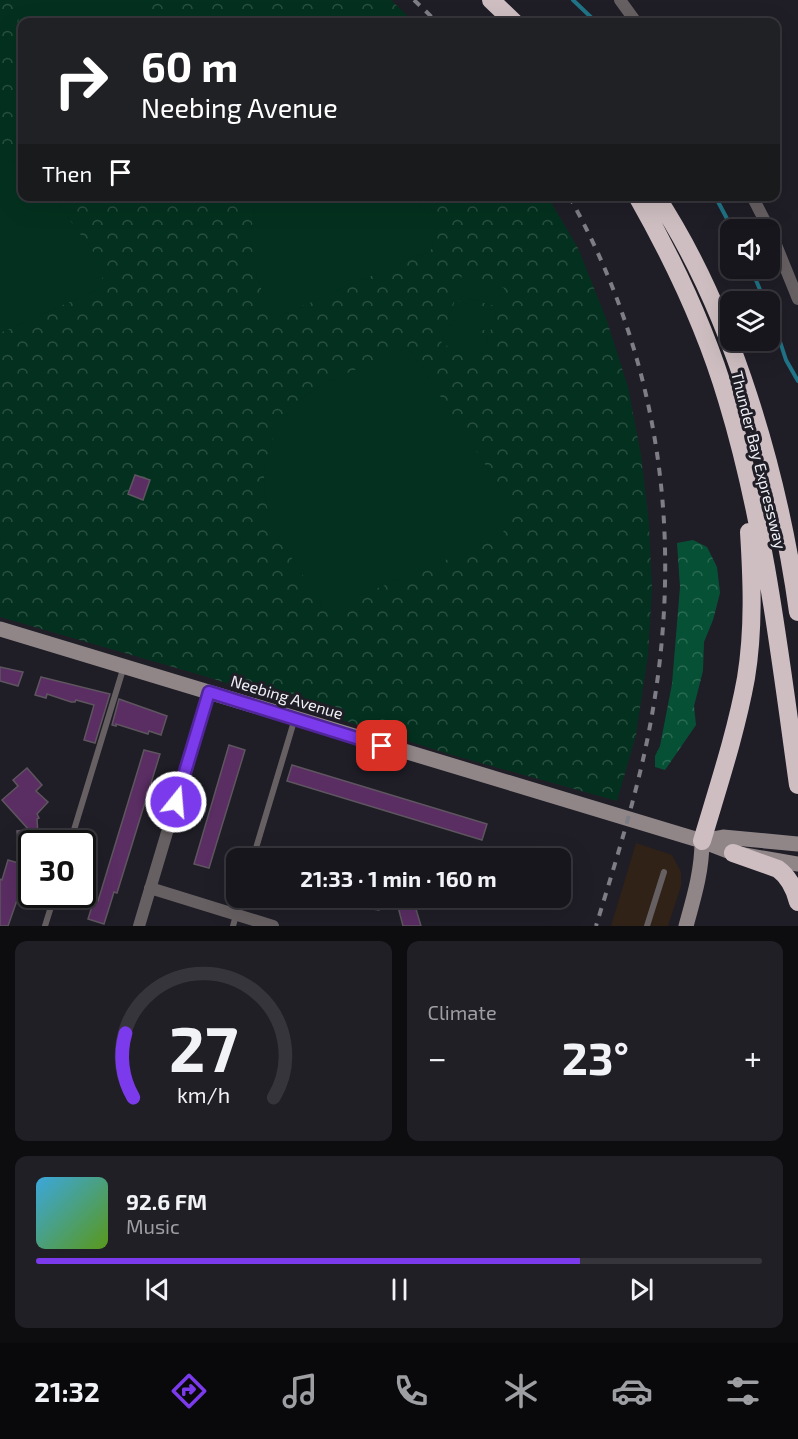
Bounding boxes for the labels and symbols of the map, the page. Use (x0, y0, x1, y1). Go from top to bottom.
street label: Thunder Bay Expressway (728, 369, 791, 551)
street label: Neebing Avenue (229, 670, 346, 723)
pin (356, 720, 407, 771)
position arrow (144, 770, 208, 834)
speed limit sign: 30 (18, 830, 96, 908)

